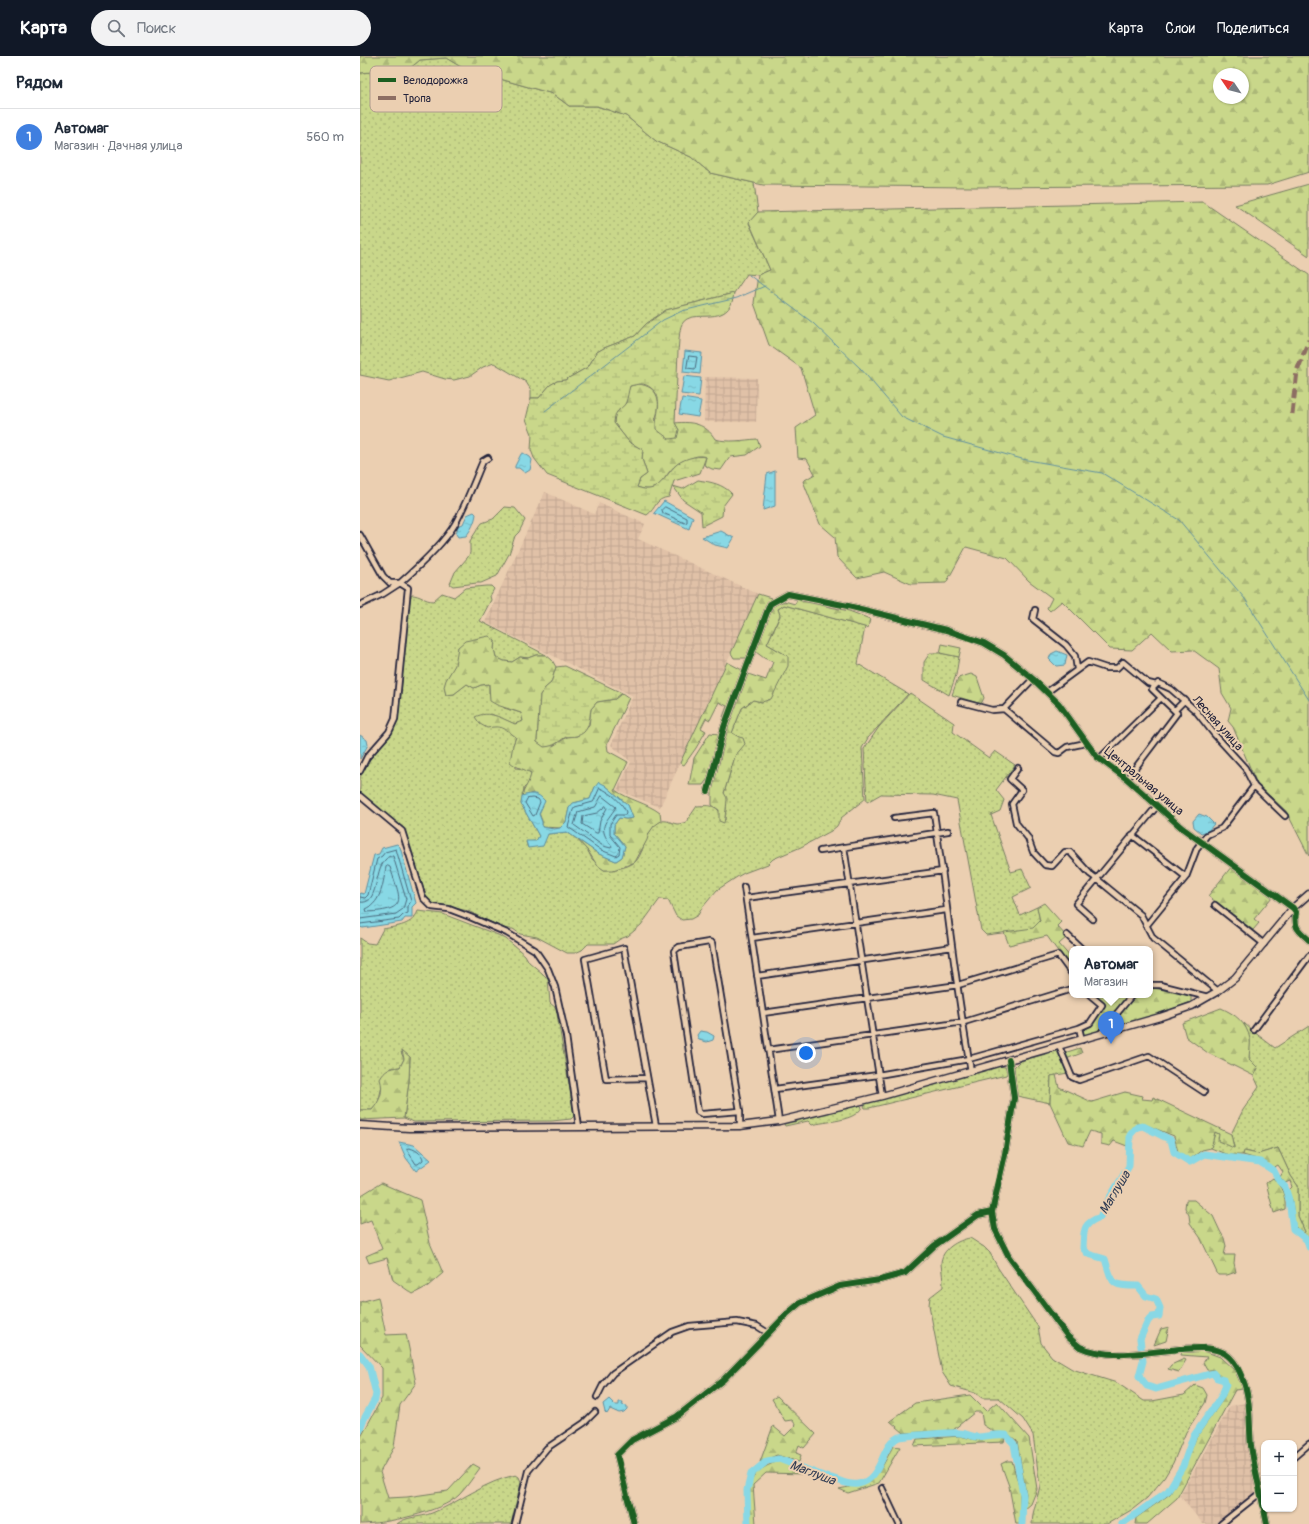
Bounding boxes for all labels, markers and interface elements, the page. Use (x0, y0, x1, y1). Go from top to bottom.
search box (91, 10, 371, 46)
text: Карта (20, 16, 67, 40)
icon: search (105, 17, 127, 39)
text: Поиск (137, 19, 176, 38)
text: Карта (1109, 20, 1143, 37)
text: Слои (1165, 20, 1195, 37)
text: Поделиться (1217, 20, 1289, 37)
legend (370, 66, 502, 112)
north arrow (1213, 68, 1249, 104)
text: Рядом (16, 72, 63, 93)
text: Велодорожка (403, 74, 468, 87)
text: Тропа (403, 92, 431, 105)
text: Автомаг (54, 119, 109, 138)
text: 1 (26, 129, 32, 145)
text: 560 m (306, 129, 344, 145)
text: Магазин · Дачная улица (54, 138, 183, 154)
street label: Лесная улица (1188, 692, 1247, 754)
street label: Центральная улица (1101, 744, 1187, 819)
popup (1069, 946, 1153, 998)
text: Автомаг (1084, 955, 1138, 974)
text: Магазин (1084, 974, 1128, 990)
pin: 1 (1098, 1011, 1124, 1044)
your location (796, 1043, 816, 1063)
water label: Маглуша (1096, 1167, 1134, 1217)
map controls (1261, 1440, 1297, 1512)
button: + (1261, 1440, 1297, 1476)
water label: Маглуша (788, 1457, 839, 1489)
button: − (1261, 1476, 1297, 1512)

